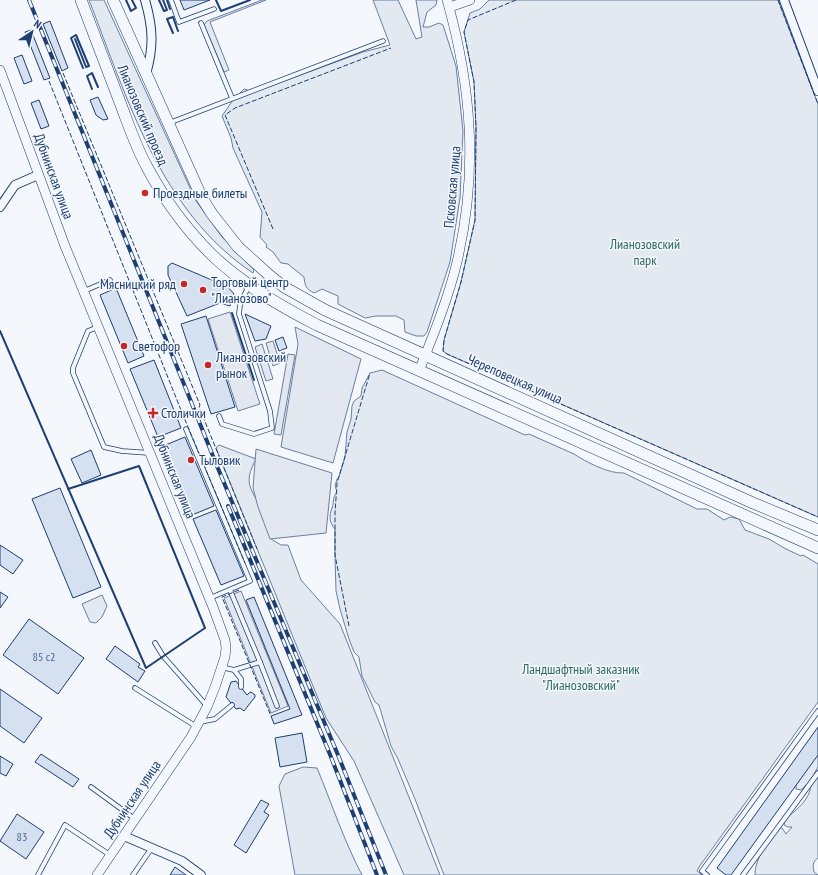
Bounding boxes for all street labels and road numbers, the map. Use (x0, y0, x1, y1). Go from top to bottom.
street label: Лианозовский проезд (113, 61, 172, 168)
street label: Дубнинская улица (30, 131, 78, 221)
street label: Псковская улица (439, 145, 465, 229)
street label: Череповецкая улица (465, 350, 565, 408)
street label: Дубнинская улица (150, 431, 200, 521)
street label: Дубнинская улица (99, 757, 165, 841)

